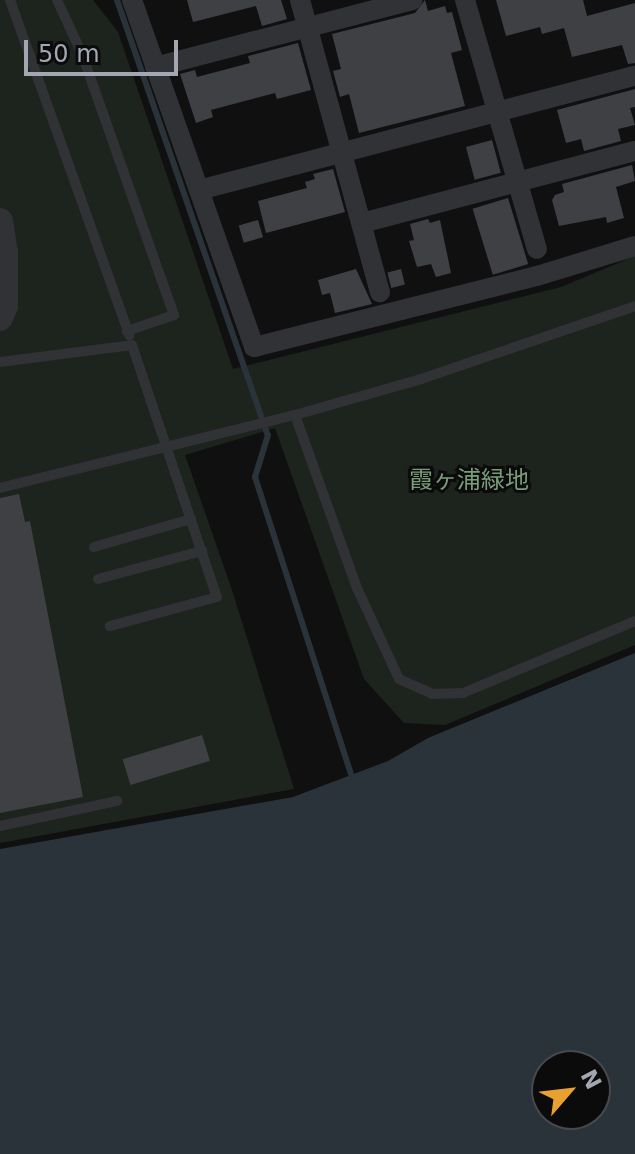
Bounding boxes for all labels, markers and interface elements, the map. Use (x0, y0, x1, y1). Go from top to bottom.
scale bar (28, 24, 182, 74)
text: 50 m (38, 40, 100, 68)
park label: 霞ヶ浦緑地 (409, 467, 529, 495)
north arrow (531, 1050, 611, 1130)
text: N (576, 1065, 606, 1093)

